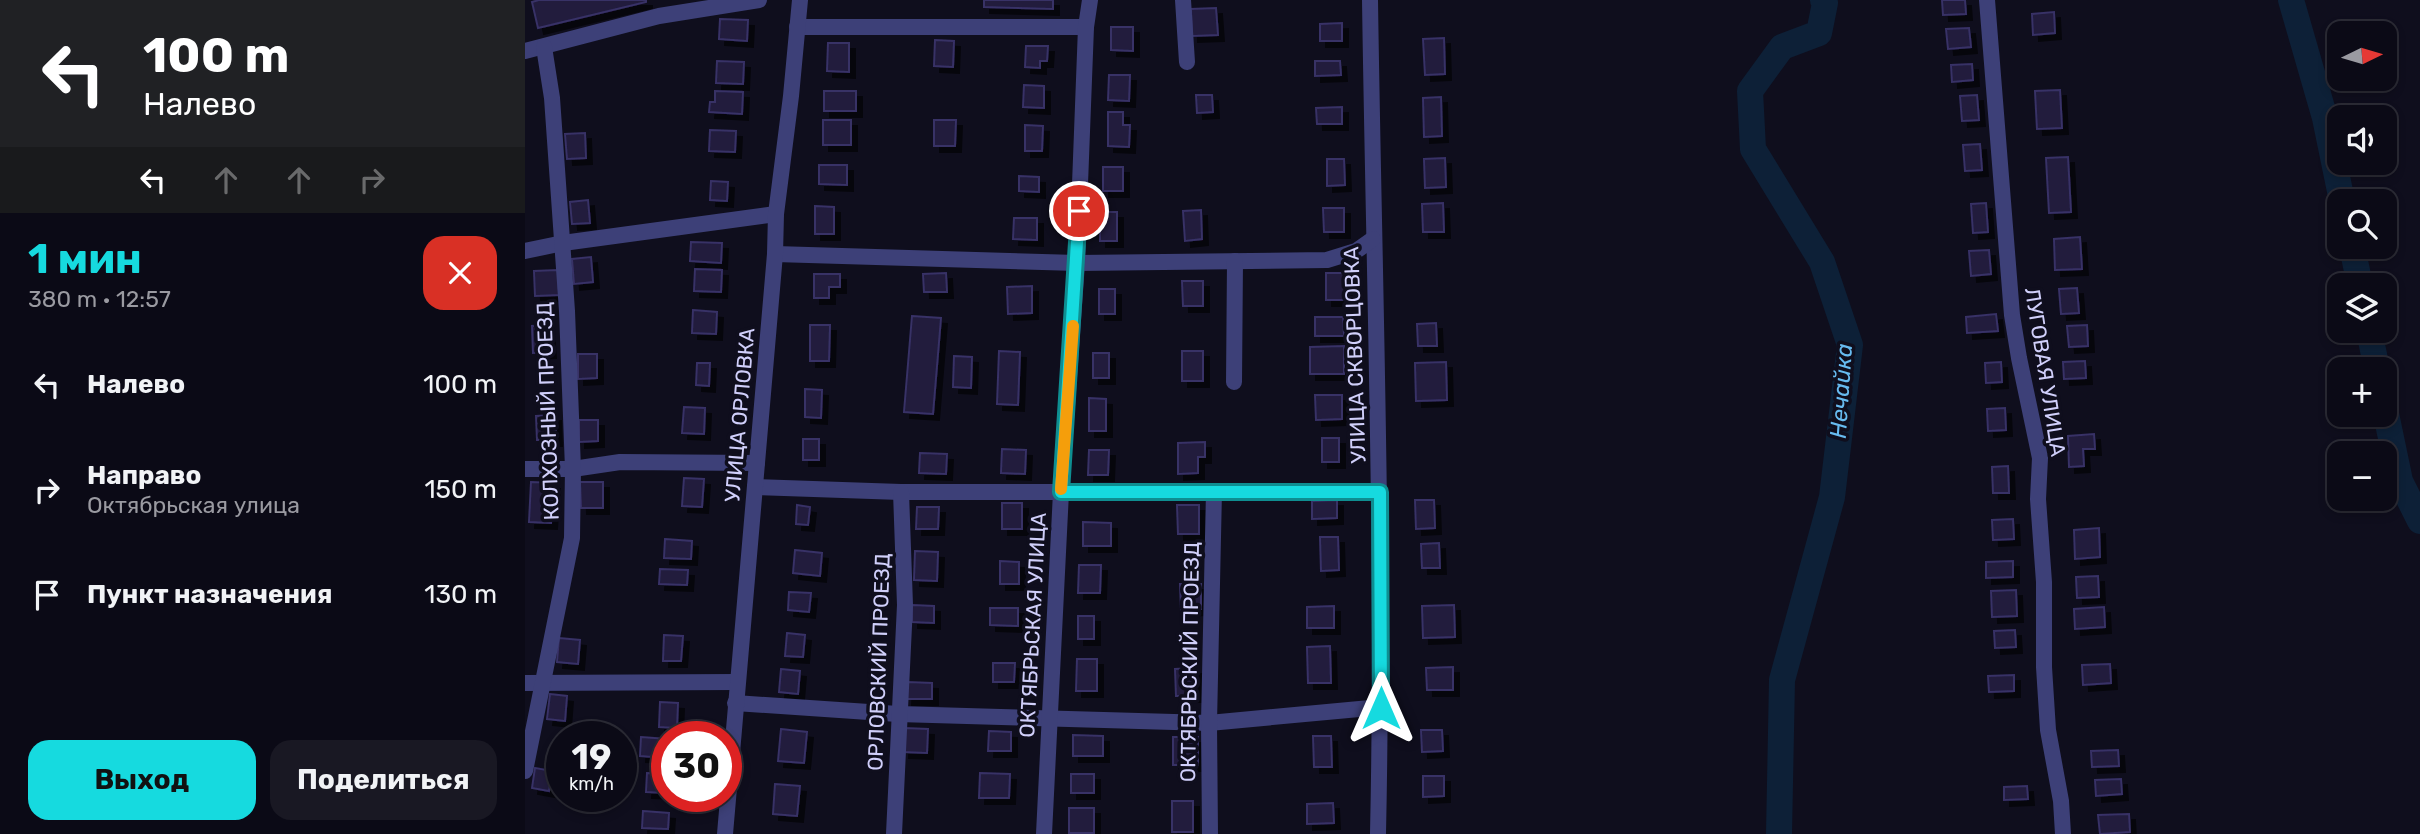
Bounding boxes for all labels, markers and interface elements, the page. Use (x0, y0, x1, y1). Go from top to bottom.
north arrow (2327, 21, 2397, 91)
map controls (2327, 21, 2397, 511)
text: 100 m (143, 26, 289, 84)
icon: left (28, 28, 119, 119)
text: Налево (143, 85, 256, 123)
button: sound (2327, 105, 2397, 175)
icon: left (134, 161, 172, 199)
icon: ahead (207, 161, 245, 199)
icon: ahead (280, 161, 318, 199)
icon: right (353, 161, 391, 199)
pin (1049, 181, 1109, 241)
button: search (2327, 189, 2397, 259)
icon: arrive (1060, 192, 1098, 230)
text: 1 мин (28, 234, 142, 284)
button: close (423, 236, 497, 310)
street label: УЛИЦА СКВОРЦОВКА (1338, 246, 1371, 464)
button: layers (2327, 273, 2397, 343)
text: 380 m · 12:57 (28, 285, 171, 313)
street label: ЛУГОВАЯ УЛИЦА (2020, 286, 2071, 458)
street label: КОЛХОЗНЫЙ ПРОЕЗД (531, 301, 564, 521)
street label: УЛИЦА ОРЛОВКА (719, 327, 760, 503)
water label: Нечайка (1824, 343, 1858, 439)
button: + (2327, 357, 2397, 427)
icon: left (28, 366, 66, 404)
text: Налево (87, 369, 185, 400)
text: 100 m (423, 369, 497, 400)
button: − (2327, 441, 2397, 511)
text: Направо (87, 460, 201, 491)
icon: right (28, 471, 66, 509)
text: 150 m (424, 474, 497, 505)
text: Октябрьская улица (87, 491, 300, 519)
street label: ОКТЯБРЬСКАЯ УЛИЦА (1014, 512, 1051, 738)
street label: ОКТЯБРЬСКИЙ ПРОЕЗД (1175, 542, 1204, 782)
street label: ОРЛОВСКИЙ ПРОЕЗД (862, 553, 895, 771)
icon: arrive (28, 576, 66, 614)
text: Пункт назначения (87, 579, 332, 610)
text: 130 m (424, 579, 497, 610)
position arrow (1344, 671, 1418, 745)
speed limit sign: 30 (651, 721, 742, 812)
text: 19 (572, 736, 611, 778)
button: Выход (28, 740, 256, 820)
button: Поделиться (270, 740, 497, 820)
text: km/h (569, 773, 614, 795)

